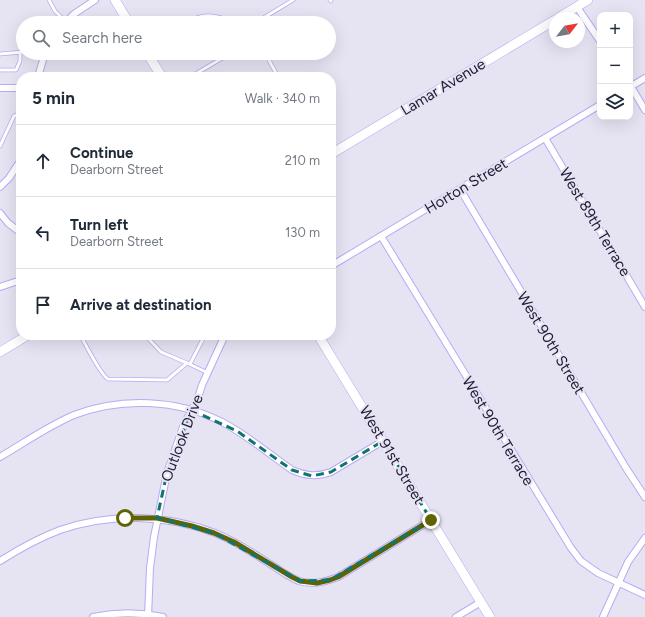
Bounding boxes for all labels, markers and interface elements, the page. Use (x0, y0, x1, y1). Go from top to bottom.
north arrow (549, 12, 585, 48)
map controls (597, 12, 633, 120)
button: + (597, 12, 633, 48)
search box (16, 16, 336, 60)
icon: search (30, 27, 52, 49)
text: Search here (62, 29, 142, 47)
button: − (597, 48, 633, 84)
street label: Lamar Avenue (397, 55, 489, 119)
button: layers (597, 84, 633, 120)
text: 5 min (32, 88, 75, 108)
text: Walk · 340 m (245, 91, 320, 106)
text: Continue (70, 144, 133, 162)
icon: ahead (32, 150, 54, 172)
text: 210 m (285, 153, 320, 168)
street label: Horton Street (421, 154, 511, 218)
text: Dearborn Street (70, 162, 163, 177)
street label: West 89th Terrace (555, 164, 635, 280)
text: Turn left (70, 216, 128, 234)
icon: left (32, 222, 54, 244)
text: 130 m (285, 225, 320, 240)
text: Dearborn Street (70, 234, 163, 249)
street label: West 90th Street (513, 289, 589, 398)
icon: arrive (32, 294, 54, 316)
text: Arrive at destination (70, 296, 211, 314)
street label: West 90th Terrace (458, 373, 538, 489)
street label: Outlook Drive (157, 392, 207, 484)
street label: West 91st Street (356, 403, 429, 508)
route start (116, 509, 134, 527)
route end (422, 511, 440, 529)

